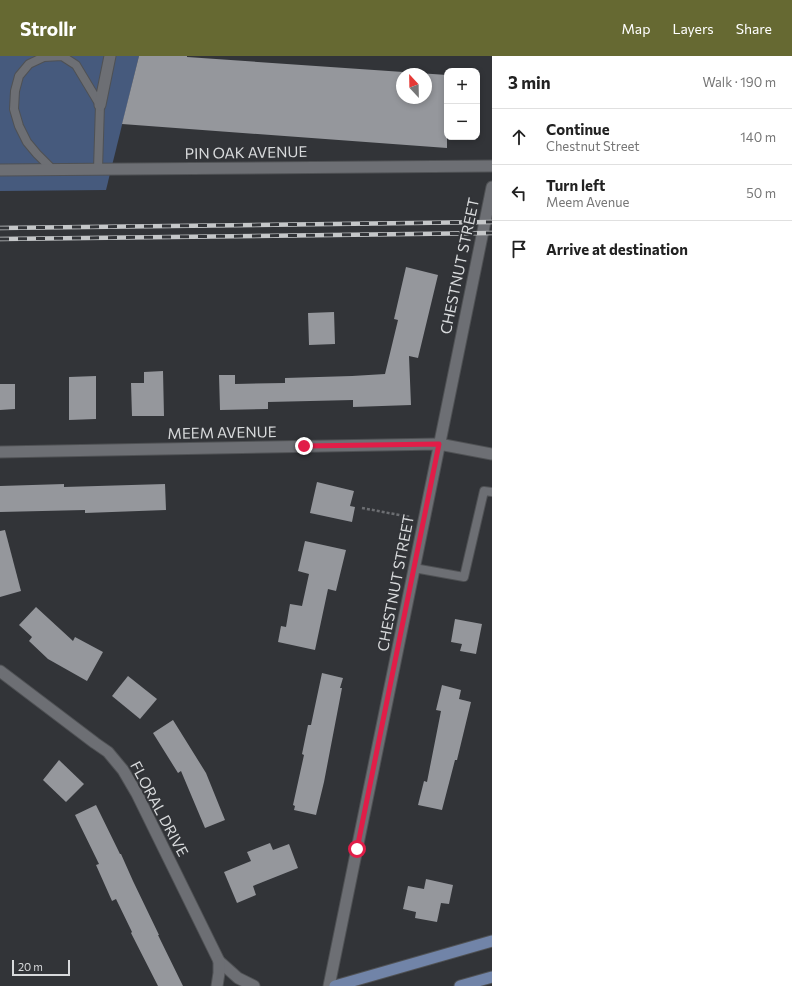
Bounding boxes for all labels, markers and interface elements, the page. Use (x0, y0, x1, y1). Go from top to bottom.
text: Strollr (20, 17, 76, 40)
text: Map (622, 20, 650, 37)
text: Layers (672, 20, 714, 37)
text: Share (736, 20, 772, 37)
north arrow (396, 68, 432, 104)
map controls (444, 68, 480, 140)
button: + (444, 68, 480, 104)
text: 3 min (508, 72, 551, 93)
text: Walk · 190 m (702, 74, 776, 90)
button: − (444, 104, 480, 140)
text: Continue (546, 120, 610, 138)
icon: ahead (508, 126, 530, 148)
text: 140 m (740, 129, 776, 145)
text: Chestnut Street (546, 138, 640, 154)
street label: PIN OAK AVENUE (185, 142, 307, 162)
text: Turn left (546, 176, 605, 194)
icon: left (508, 182, 530, 204)
text: 50 m (746, 185, 776, 201)
text: Meem Avenue (546, 194, 629, 210)
street label: CHESTNUT STREET (436, 196, 482, 336)
icon: arrive (508, 238, 530, 260)
text: Arrive at destination (546, 240, 688, 258)
street label: MEEM AVENUE (167, 422, 277, 442)
route end (295, 437, 313, 455)
street label: CHESTNUT STREET (373, 512, 417, 653)
street label: FLORAL DRIVE (127, 758, 193, 859)
route start (348, 840, 366, 858)
scale bar (12, 958, 70, 977)
text: 20 m (18, 960, 43, 973)

